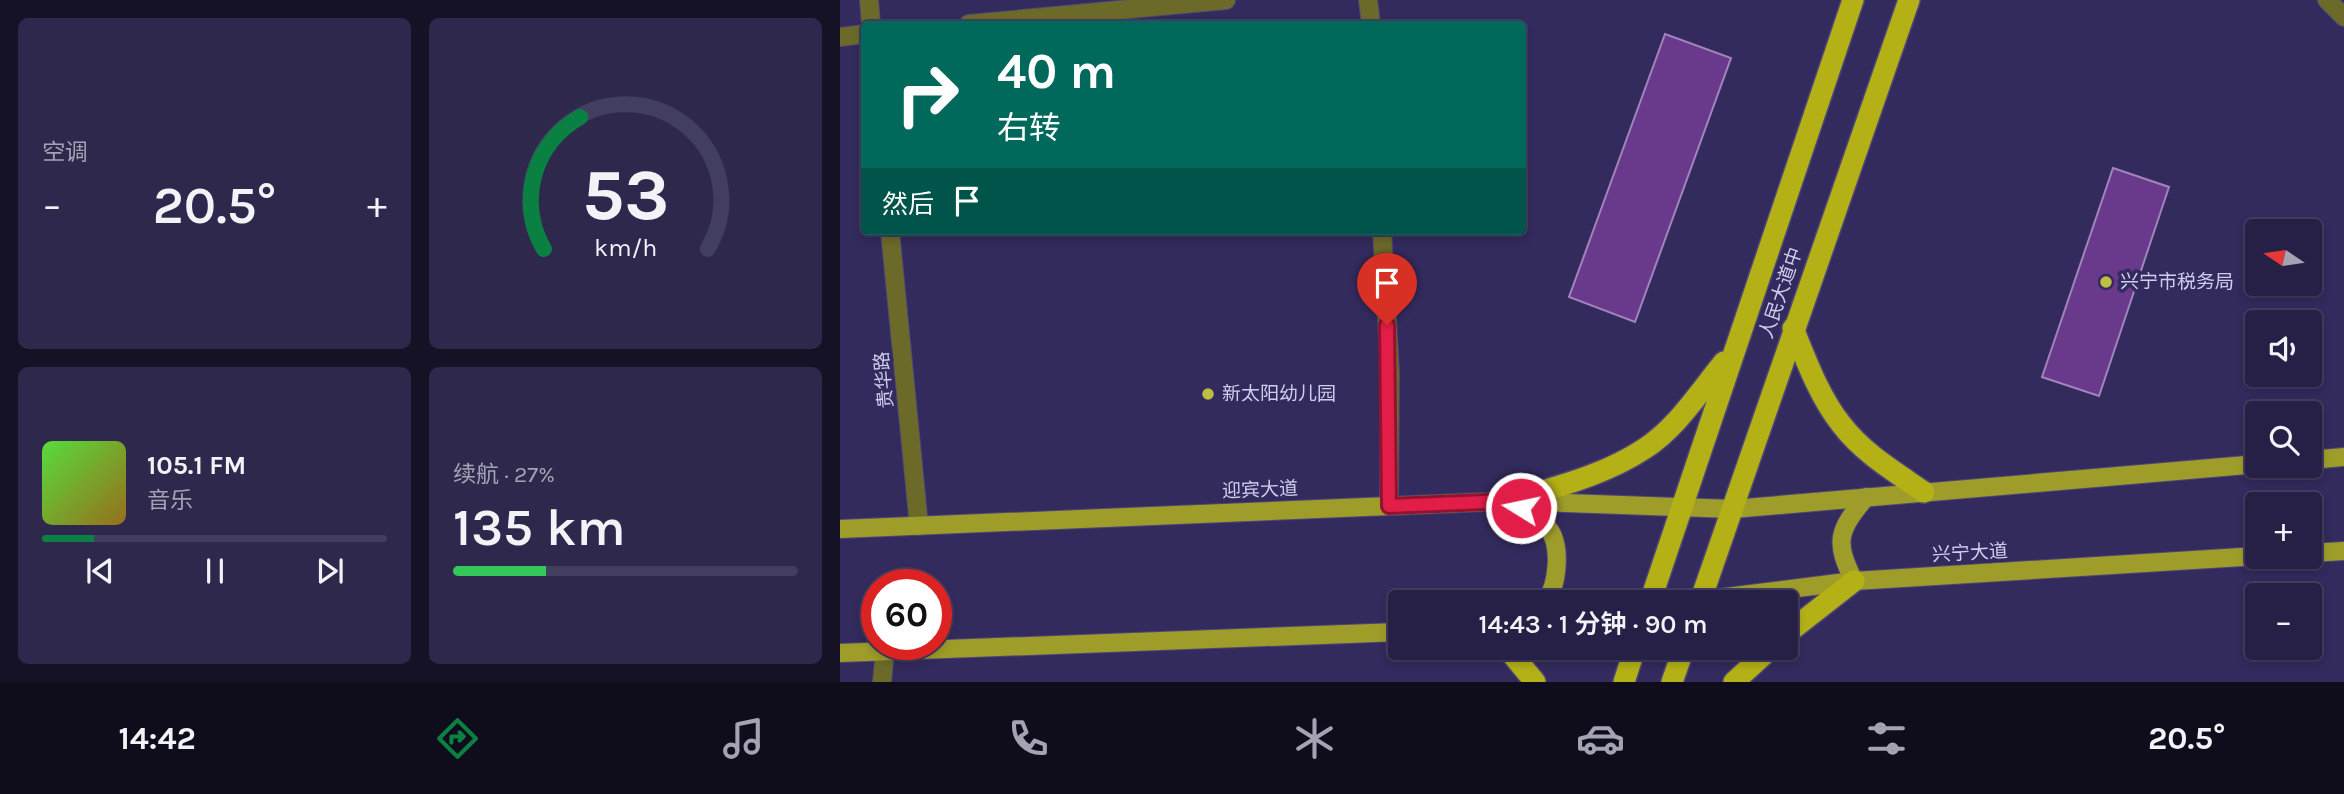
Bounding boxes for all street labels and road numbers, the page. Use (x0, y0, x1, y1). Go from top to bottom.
street label: 人民大道中 (1755, 244, 1807, 342)
street label: 贵华路 (871, 351, 897, 409)
street label: 迎宾大道 (1222, 478, 1298, 502)
street label: 兴宁大道 (1931, 540, 2009, 566)

